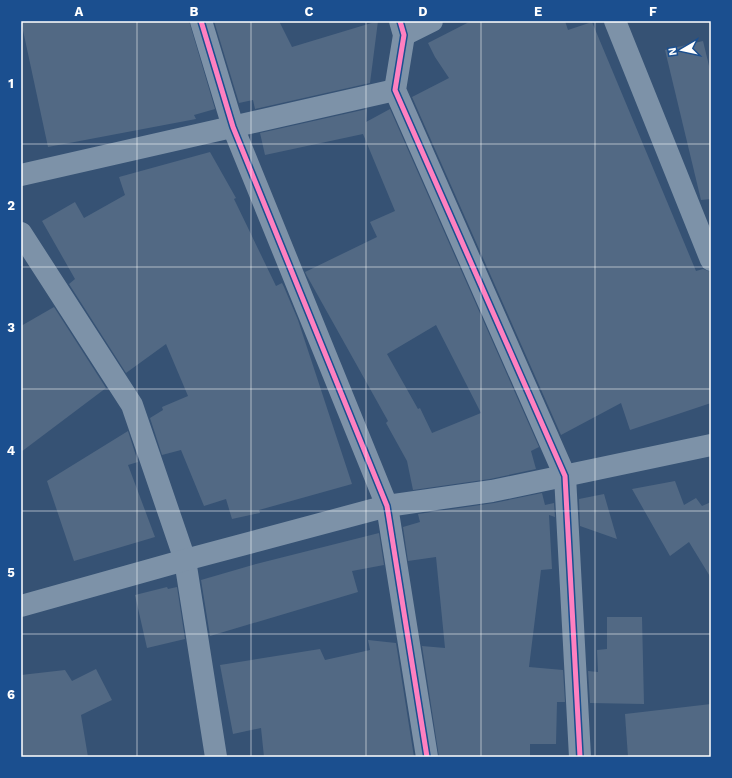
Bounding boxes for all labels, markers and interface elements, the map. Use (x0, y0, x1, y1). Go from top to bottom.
text: A (75, 4, 84, 19)
text: B (190, 4, 199, 19)
text: C (305, 4, 314, 19)
text: D (418, 4, 428, 19)
text: E (534, 4, 542, 19)
text: F (649, 4, 657, 19)
north arrow (662, 30, 702, 70)
text: N (666, 46, 680, 57)
text: 1 (8, 76, 14, 91)
text: 2 (7, 198, 15, 213)
text: 3 (7, 320, 15, 335)
text: 4 (7, 443, 16, 458)
text: 5 (7, 565, 15, 580)
text: 6 (7, 687, 15, 702)

